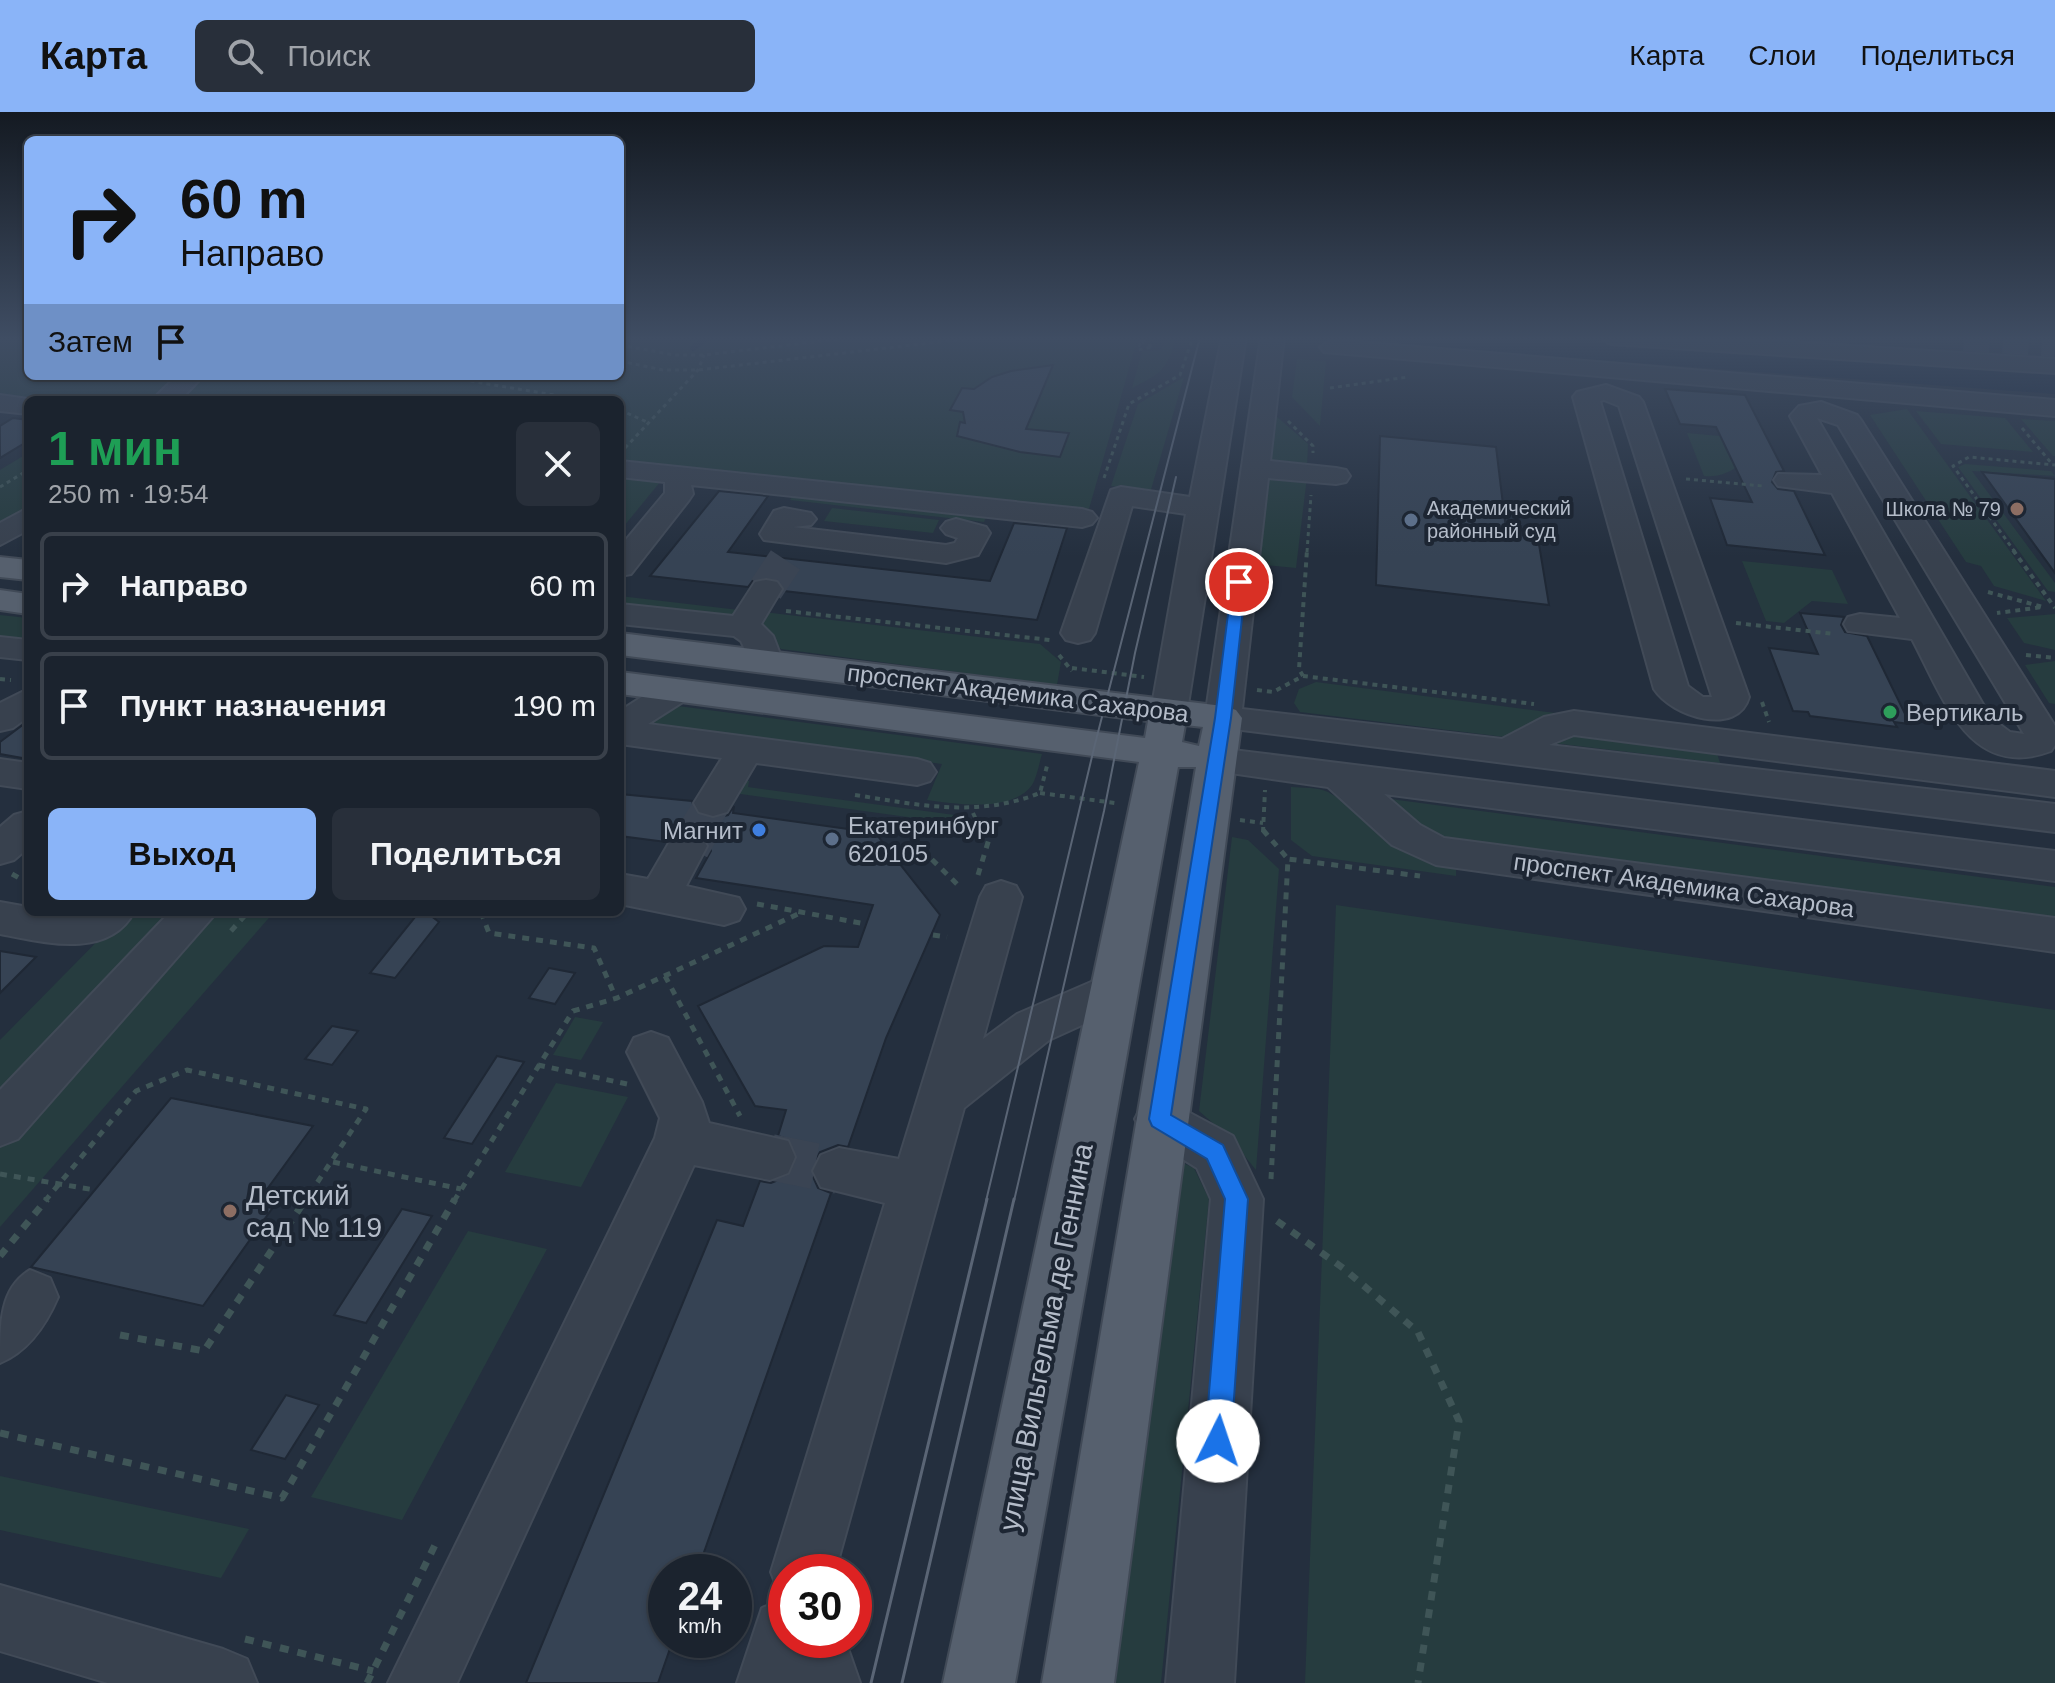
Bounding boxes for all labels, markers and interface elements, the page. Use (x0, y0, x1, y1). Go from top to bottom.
search box (195, 20, 755, 92)
icon: search (223, 34, 267, 78)
text: Карта (40, 35, 147, 77)
text: Поиск (287, 39, 370, 72)
text: Карта (1629, 40, 1704, 71)
text: Слои (1748, 40, 1816, 71)
text: Поделиться (1860, 40, 2015, 71)
text: 60 m (180, 167, 308, 230)
icon: right (48, 168, 152, 272)
text: Направо (180, 233, 324, 274)
icon: arrive (149, 320, 193, 364)
text: Затем (48, 325, 133, 358)
text: 1 мин (48, 422, 182, 475)
button: close (516, 422, 600, 506)
text: 250 m · 19:54 (48, 479, 208, 509)
place label: Академический районный суд (1427, 497, 1571, 542)
place label: Школа № 79 (1885, 498, 2001, 520)
marker: Школа № 79 (2008, 500, 2026, 518)
marker: Академический районный суд (1402, 511, 1420, 529)
pin (1205, 548, 1273, 616)
icon: arrive (1217, 560, 1261, 604)
icon: right (52, 564, 96, 608)
text: Направо (120, 569, 248, 602)
text: 60 m (529, 569, 596, 602)
street label: проспект Академика Сахарова (846, 659, 1191, 727)
icon: arrive (52, 684, 96, 728)
text: Пункт назначения (120, 689, 387, 722)
text: 190 m (513, 689, 596, 722)
place label: Вертикаль (1906, 699, 2023, 726)
marker: Вертикаль (1881, 703, 1899, 721)
button: Выход (48, 808, 316, 900)
button: Поделиться (332, 808, 600, 900)
place label: Екатеринбург 620105 (848, 812, 999, 867)
place label: Магнит (663, 817, 743, 844)
marker: Магнит (750, 821, 768, 839)
marker: Екатеринбург 620105 (823, 830, 841, 848)
street label: проспект Академика Сахарова (1512, 848, 1857, 922)
street label: улица Вильгельма де Геннина (993, 1140, 1099, 1533)
place label: Детский сад № 119 (246, 1180, 382, 1243)
marker: Детский сад № 119 (221, 1202, 239, 1220)
position arrow (1176, 1399, 1260, 1483)
speed limit sign: 30 (768, 1554, 872, 1658)
text: 24 (678, 1574, 722, 1618)
text: km/h (678, 1615, 722, 1637)

